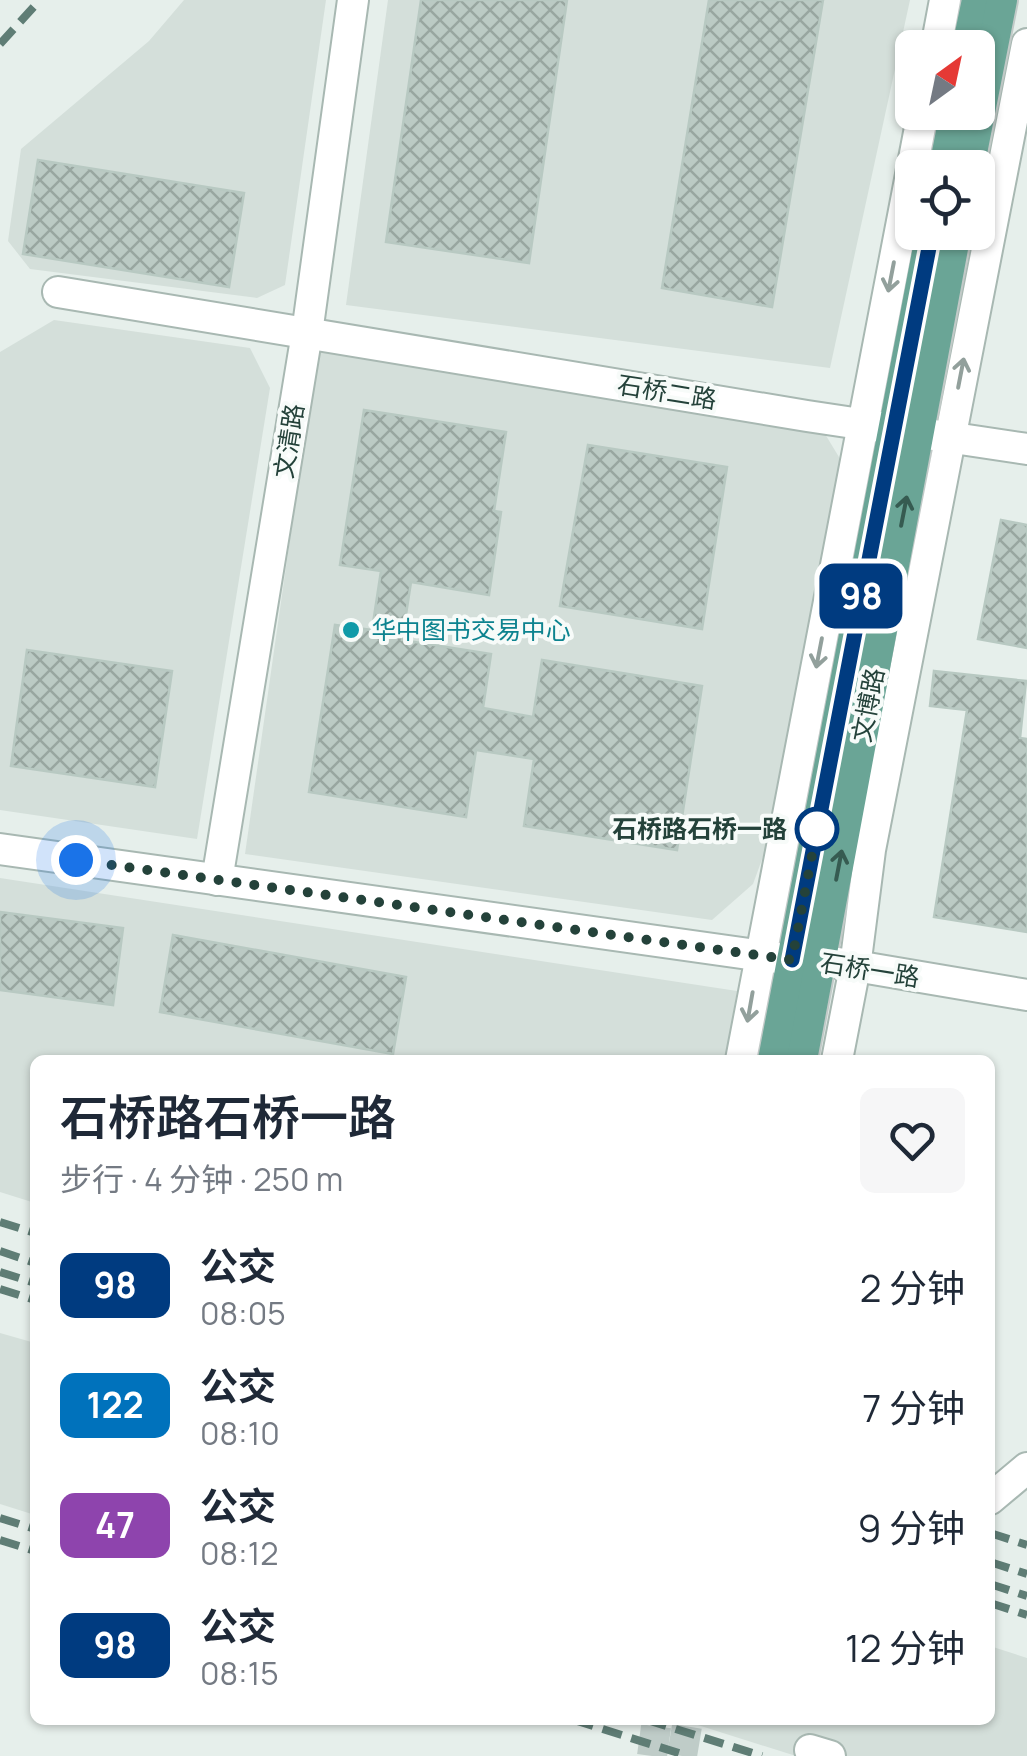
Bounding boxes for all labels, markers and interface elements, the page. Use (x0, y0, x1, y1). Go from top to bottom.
north arrow (895, 30, 995, 130)
map controls (895, 30, 995, 250)
button: locate (895, 150, 995, 250)
one-way arrow (881, 260, 900, 293)
one-way arrow (952, 357, 971, 389)
street label: 石桥二路 (615, 366, 719, 417)
street label: 文清路 (265, 401, 312, 481)
one-way arrow (896, 496, 915, 528)
line badge: 98 (816, 564, 906, 628)
text: 98 (839, 572, 883, 620)
place label: 华中图书交易中心 (371, 612, 571, 647)
marker: 华中图书交易中心 (340, 619, 362, 641)
one-way arrow (809, 637, 828, 669)
street label: 文博路 (843, 665, 892, 745)
marker: 石桥路石桥一路 (796, 808, 838, 850)
place label: 石桥路石桥一路 (612, 811, 787, 846)
your location (51, 835, 101, 885)
one-way arrow (830, 850, 849, 882)
street label: 石桥一路 (818, 944, 922, 995)
one-way arrow (740, 991, 759, 1023)
text: 石桥路石桥一路 (60, 1084, 396, 1149)
button: heart (860, 1088, 965, 1193)
text: 步行 · 4 分钟 · 250 m (60, 1157, 343, 1201)
text: 公交 (200, 1239, 276, 1291)
text: 98 (93, 1261, 137, 1309)
text: 2 分钟 (860, 1261, 965, 1313)
text: 08:05 (200, 1291, 286, 1335)
text: 公交 (200, 1359, 276, 1411)
text: 122 (86, 1381, 144, 1429)
text: 7 分钟 (862, 1381, 965, 1433)
text: 08:10 (200, 1411, 280, 1455)
text: 公交 (200, 1479, 276, 1531)
text: 47 (95, 1501, 135, 1549)
text: 9 分钟 (858, 1501, 965, 1553)
text: 08:12 (200, 1531, 278, 1575)
text: 公交 (200, 1599, 276, 1651)
text: 98 (93, 1621, 137, 1669)
text: 12 分钟 (845, 1621, 965, 1673)
text: 08:15 (200, 1651, 279, 1695)

